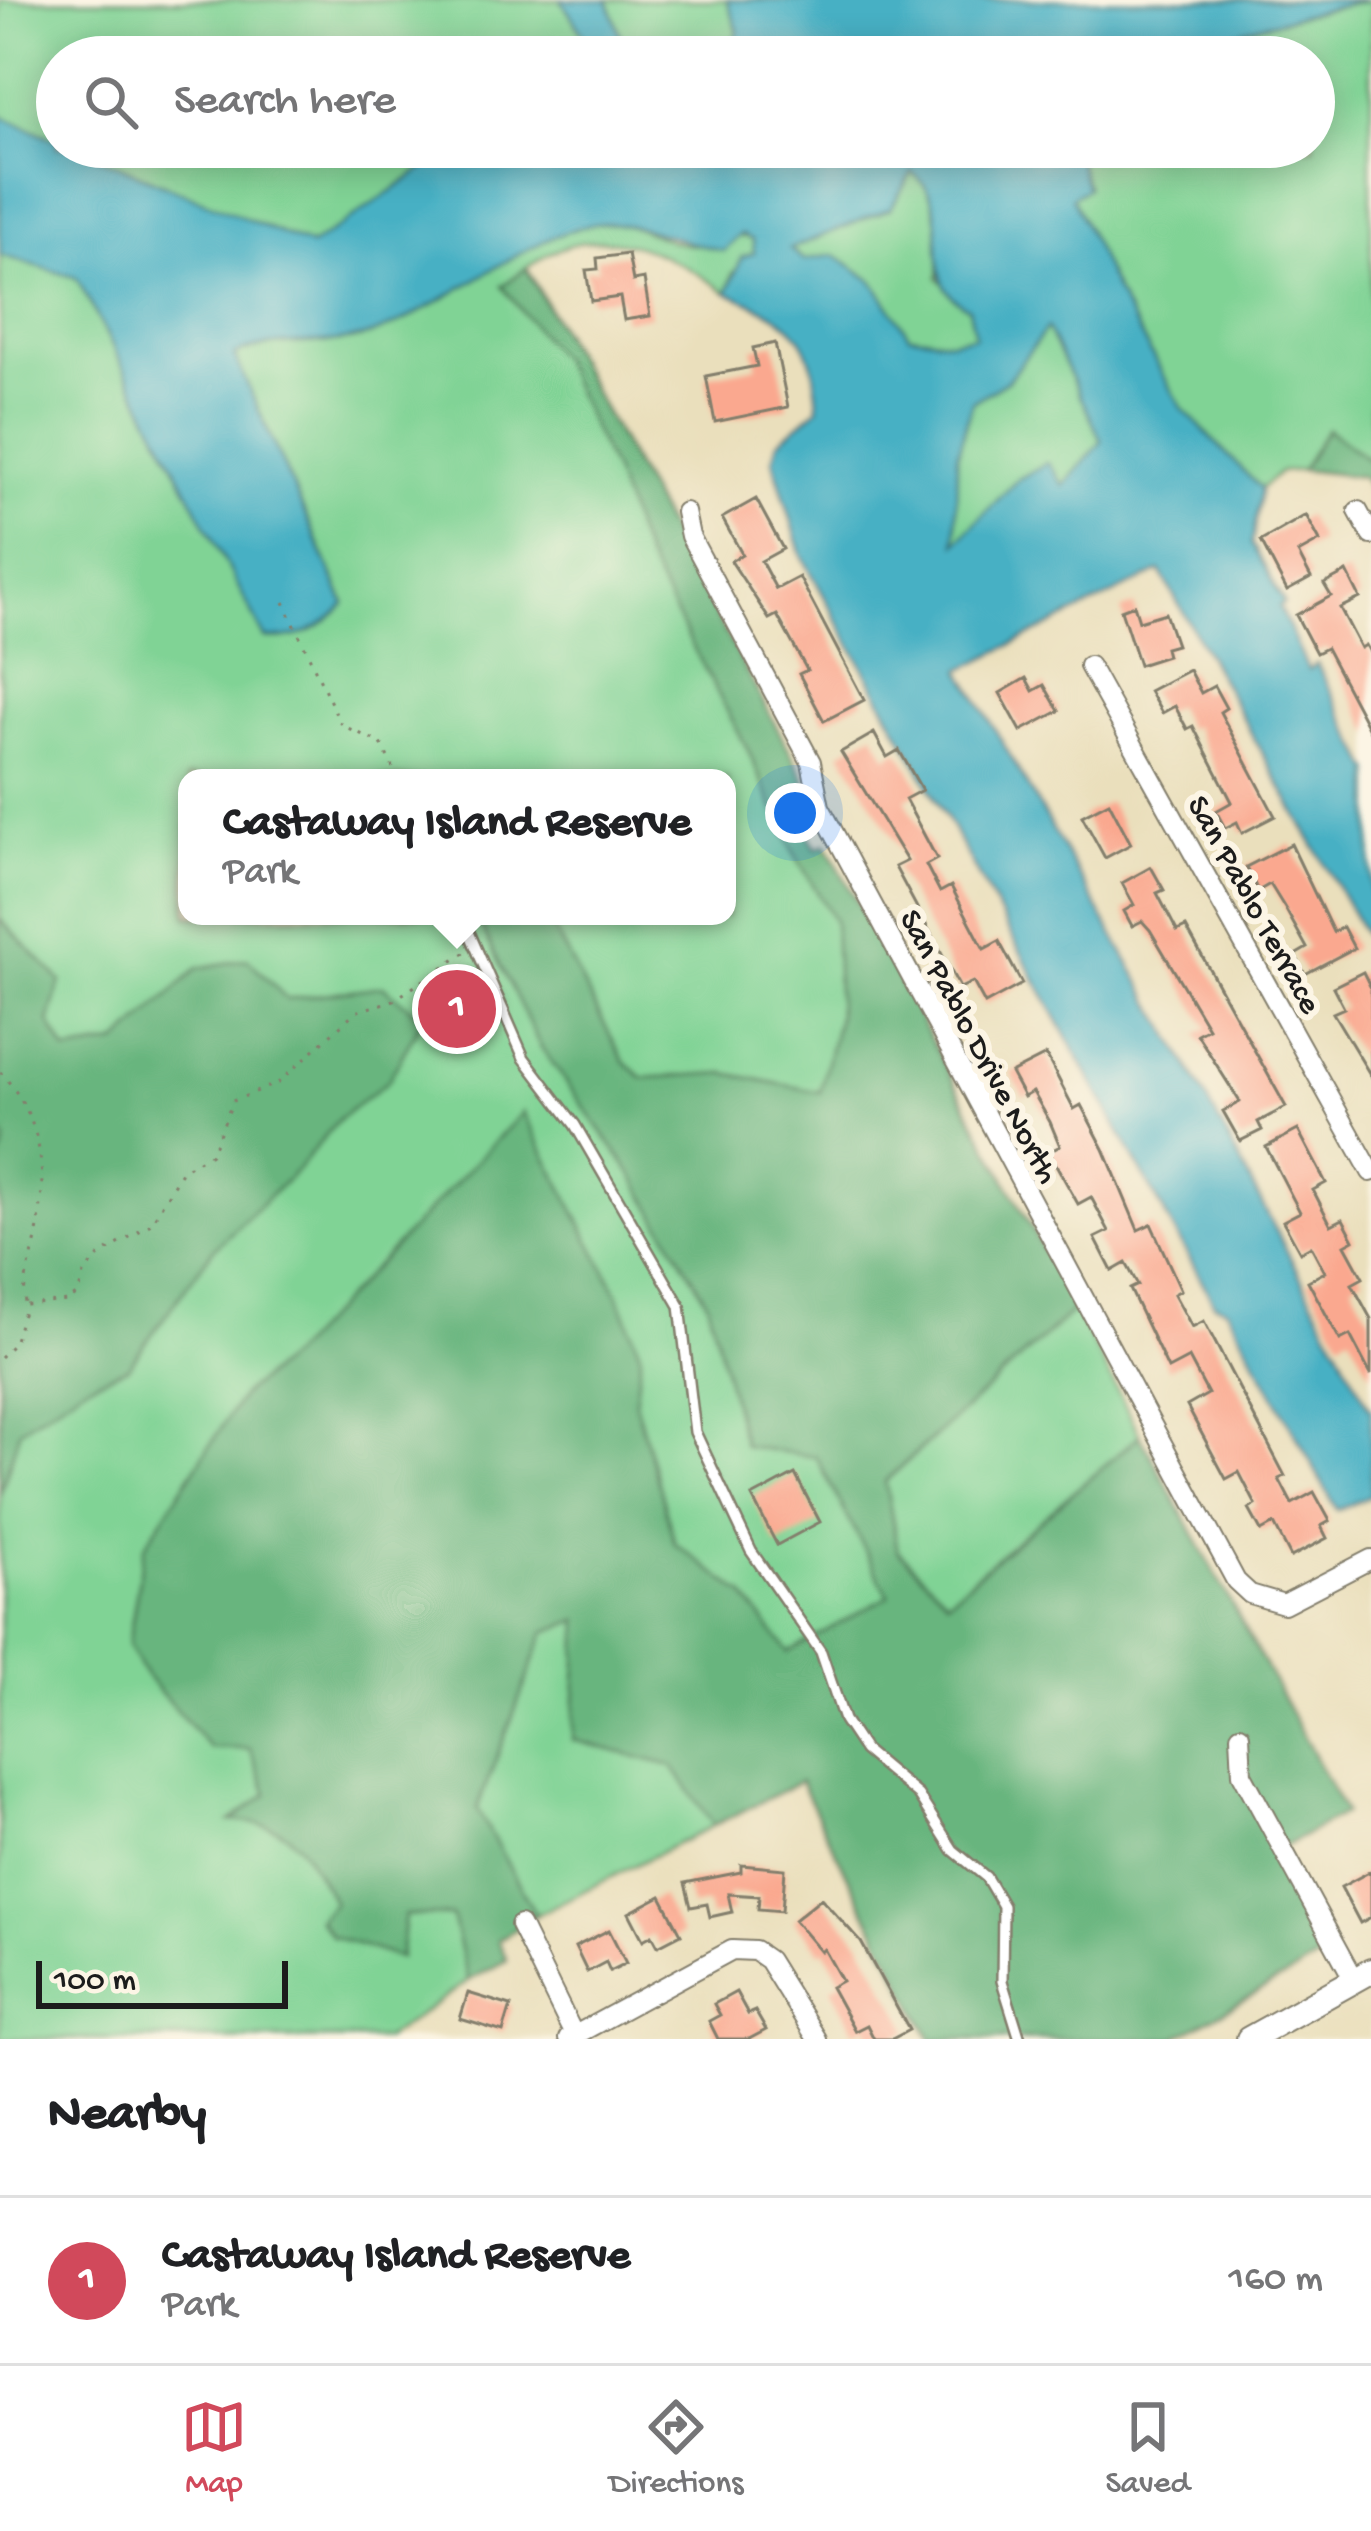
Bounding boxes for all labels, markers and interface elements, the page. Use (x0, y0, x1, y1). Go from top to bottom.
search box (36, 36, 1335, 168)
icon: search (78, 69, 144, 135)
text: Search here (174, 76, 396, 129)
popup (178, 769, 736, 925)
your location (765, 783, 825, 843)
street label: San Pablo Terrace (1176, 790, 1328, 1022)
text: Castaway Island Reserve (223, 798, 691, 851)
text: Park (223, 851, 297, 897)
street label: San Pablo Drive North (888, 904, 1065, 1191)
pin: 1 (418, 964, 496, 1054)
scale bar (36, 1955, 288, 2008)
text: 100 m (54, 1963, 136, 2001)
text: Nearby (48, 2087, 206, 2147)
text: Castaway Island Reserve (162, 2231, 630, 2284)
text: 1 (79, 2258, 95, 2304)
text: 160 m (1228, 2258, 1323, 2304)
text: Park (162, 2284, 236, 2330)
tab: Map (181, 2394, 247, 2504)
tab: Directions (609, 2394, 743, 2504)
tab: Saved (1105, 2394, 1190, 2504)

